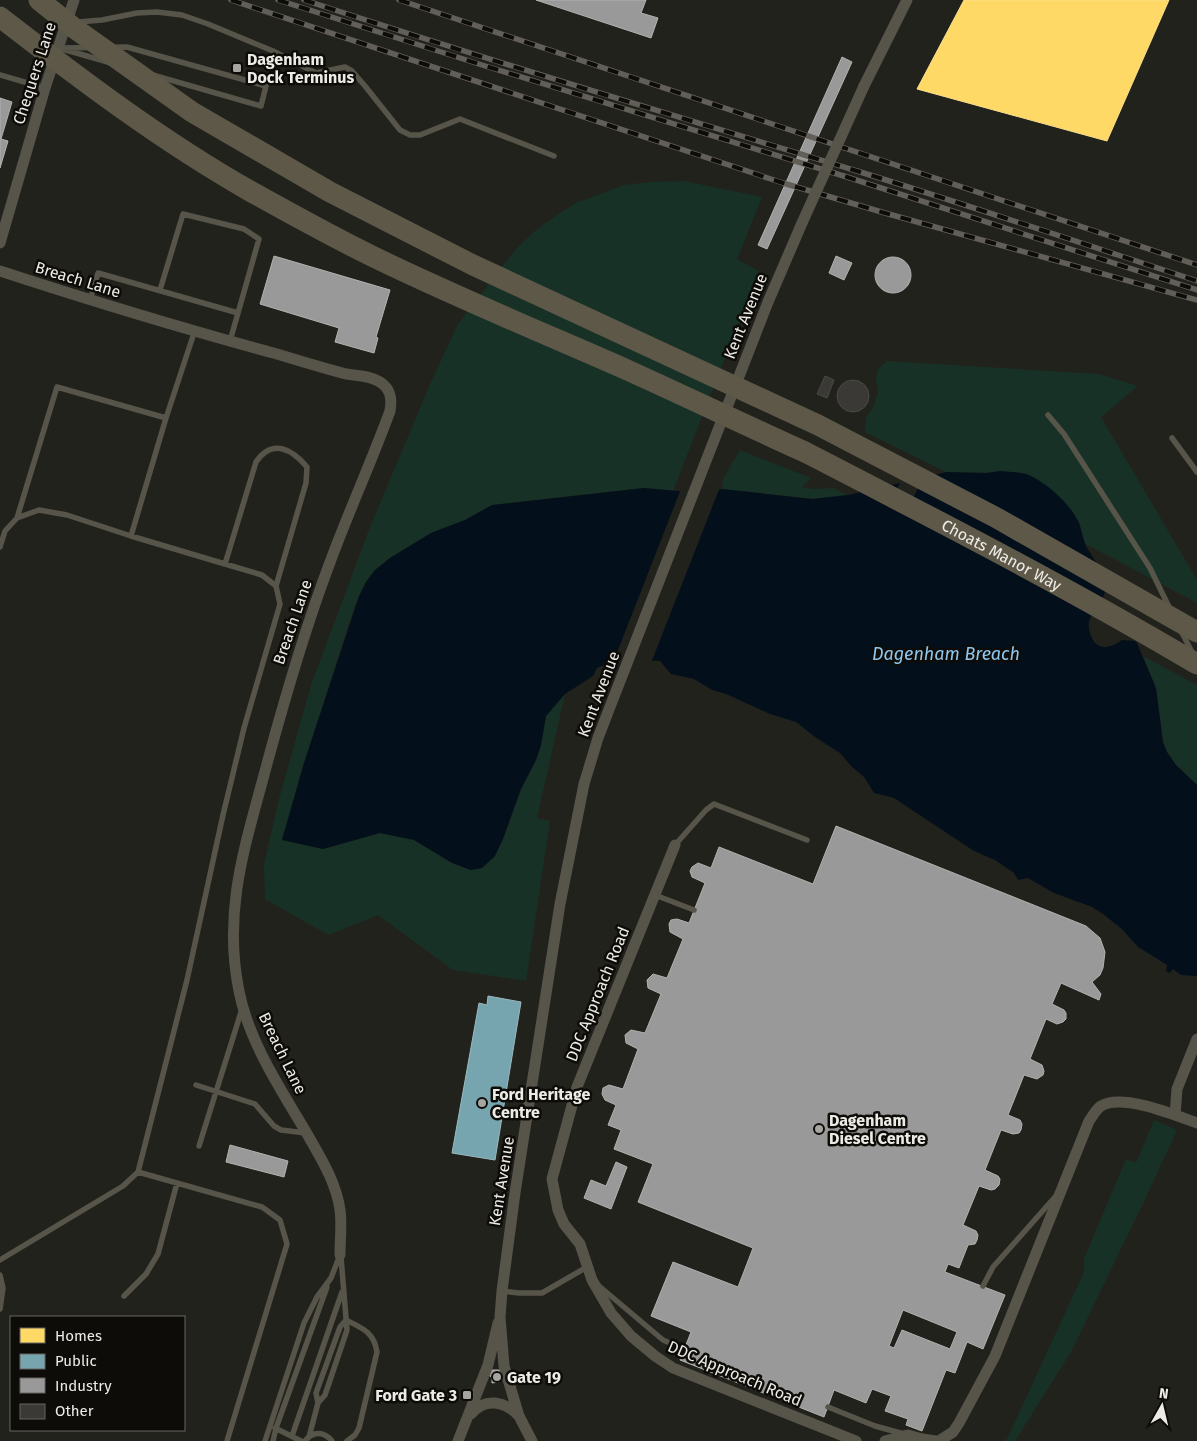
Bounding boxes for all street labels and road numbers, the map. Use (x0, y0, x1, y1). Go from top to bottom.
street label: Chequers Lane (9, 19, 60, 127)
street label: Breach Lane (33, 257, 123, 302)
street label: Kent Avenue (720, 271, 771, 362)
street label: Choats Manor Way (938, 516, 1065, 595)
street label: Breach Lane (269, 577, 316, 667)
street label: Kent Avenue (573, 649, 624, 740)
street label: DDC Approach Road (562, 924, 633, 1064)
street label: Breach Lane (255, 1009, 311, 1097)
street label: Kent Avenue (485, 1135, 518, 1227)
street label: DDC Approach Road (665, 1337, 805, 1410)

